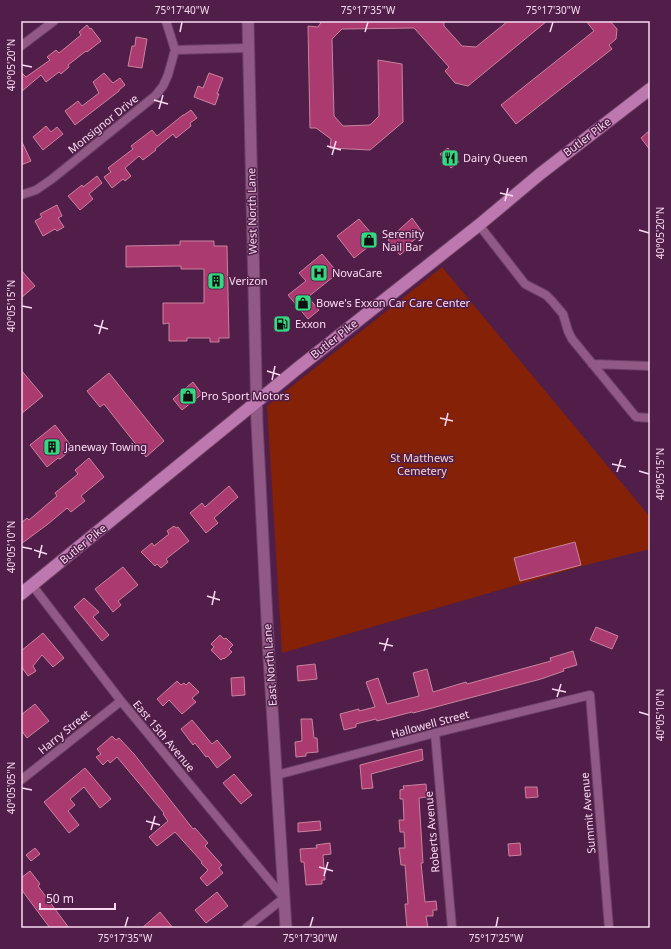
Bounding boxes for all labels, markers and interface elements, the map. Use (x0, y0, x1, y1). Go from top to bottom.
text: 75°17'40"W (155, 3, 210, 17)
text: 75°17'35"W (341, 3, 396, 17)
text: 75°17'30"W (526, 3, 581, 17)
text: 40°05'20"N (4, 39, 18, 91)
street label: Monsignor Drive (64, 91, 141, 157)
street label: Butler Pike (560, 114, 614, 159)
restaurant icon: Dairy Queen (440, 148, 460, 168)
place label: Dairy Queen (463, 150, 528, 165)
street label: West North Lane (243, 168, 260, 254)
text: 40°05'20"N (653, 207, 667, 259)
place label: Serenity Nail Bar (382, 226, 424, 254)
shop icon: Serenity Nail Bar (359, 230, 379, 250)
hospital icon: NovaCare (309, 263, 329, 283)
place label: NovaCare (332, 265, 382, 280)
building icon: Verizon (206, 271, 226, 291)
place label: Verizon (229, 273, 268, 288)
text: 40°05'15"N (4, 280, 18, 332)
shop icon: Bowe's Exxon Car Care Center (293, 293, 313, 313)
place label: Bowe's Exxon Car Care Center (316, 295, 471, 310)
fuel station icon: Exxon (272, 314, 292, 334)
street label: Butler Pike (307, 315, 360, 362)
place label: Exxon (295, 316, 326, 331)
shop icon: Pro Sport Motors (178, 386, 198, 406)
place label: Pro Sport Motors (201, 388, 289, 403)
building icon: Janeway Towing (42, 437, 62, 457)
place label: Janeway Towing (64, 439, 147, 454)
text: 40°05'15"N (653, 448, 667, 500)
park label: St Matthews Cemetery (390, 450, 454, 478)
street label: Butler Pike (56, 520, 109, 567)
text: 40°05'10"N (4, 521, 18, 573)
street label: East North Lane (259, 623, 280, 707)
text: 40°05'10"N (653, 689, 667, 741)
street label: East 15th Avenue (130, 697, 199, 775)
street label: Harry Street (35, 706, 93, 757)
street label: Hallowell Street (389, 706, 471, 741)
text: 40°05'05"N (4, 762, 18, 814)
street label: Summit Avenue (576, 772, 599, 854)
street label: Roberts Avenue (420, 791, 443, 873)
scale bar (40, 885, 115, 911)
text: 50 m (46, 890, 74, 907)
text: 75°17'35"W (98, 931, 153, 945)
text: 75°17'30"W (283, 931, 338, 945)
text: 75°17'25"W (469, 931, 524, 945)

